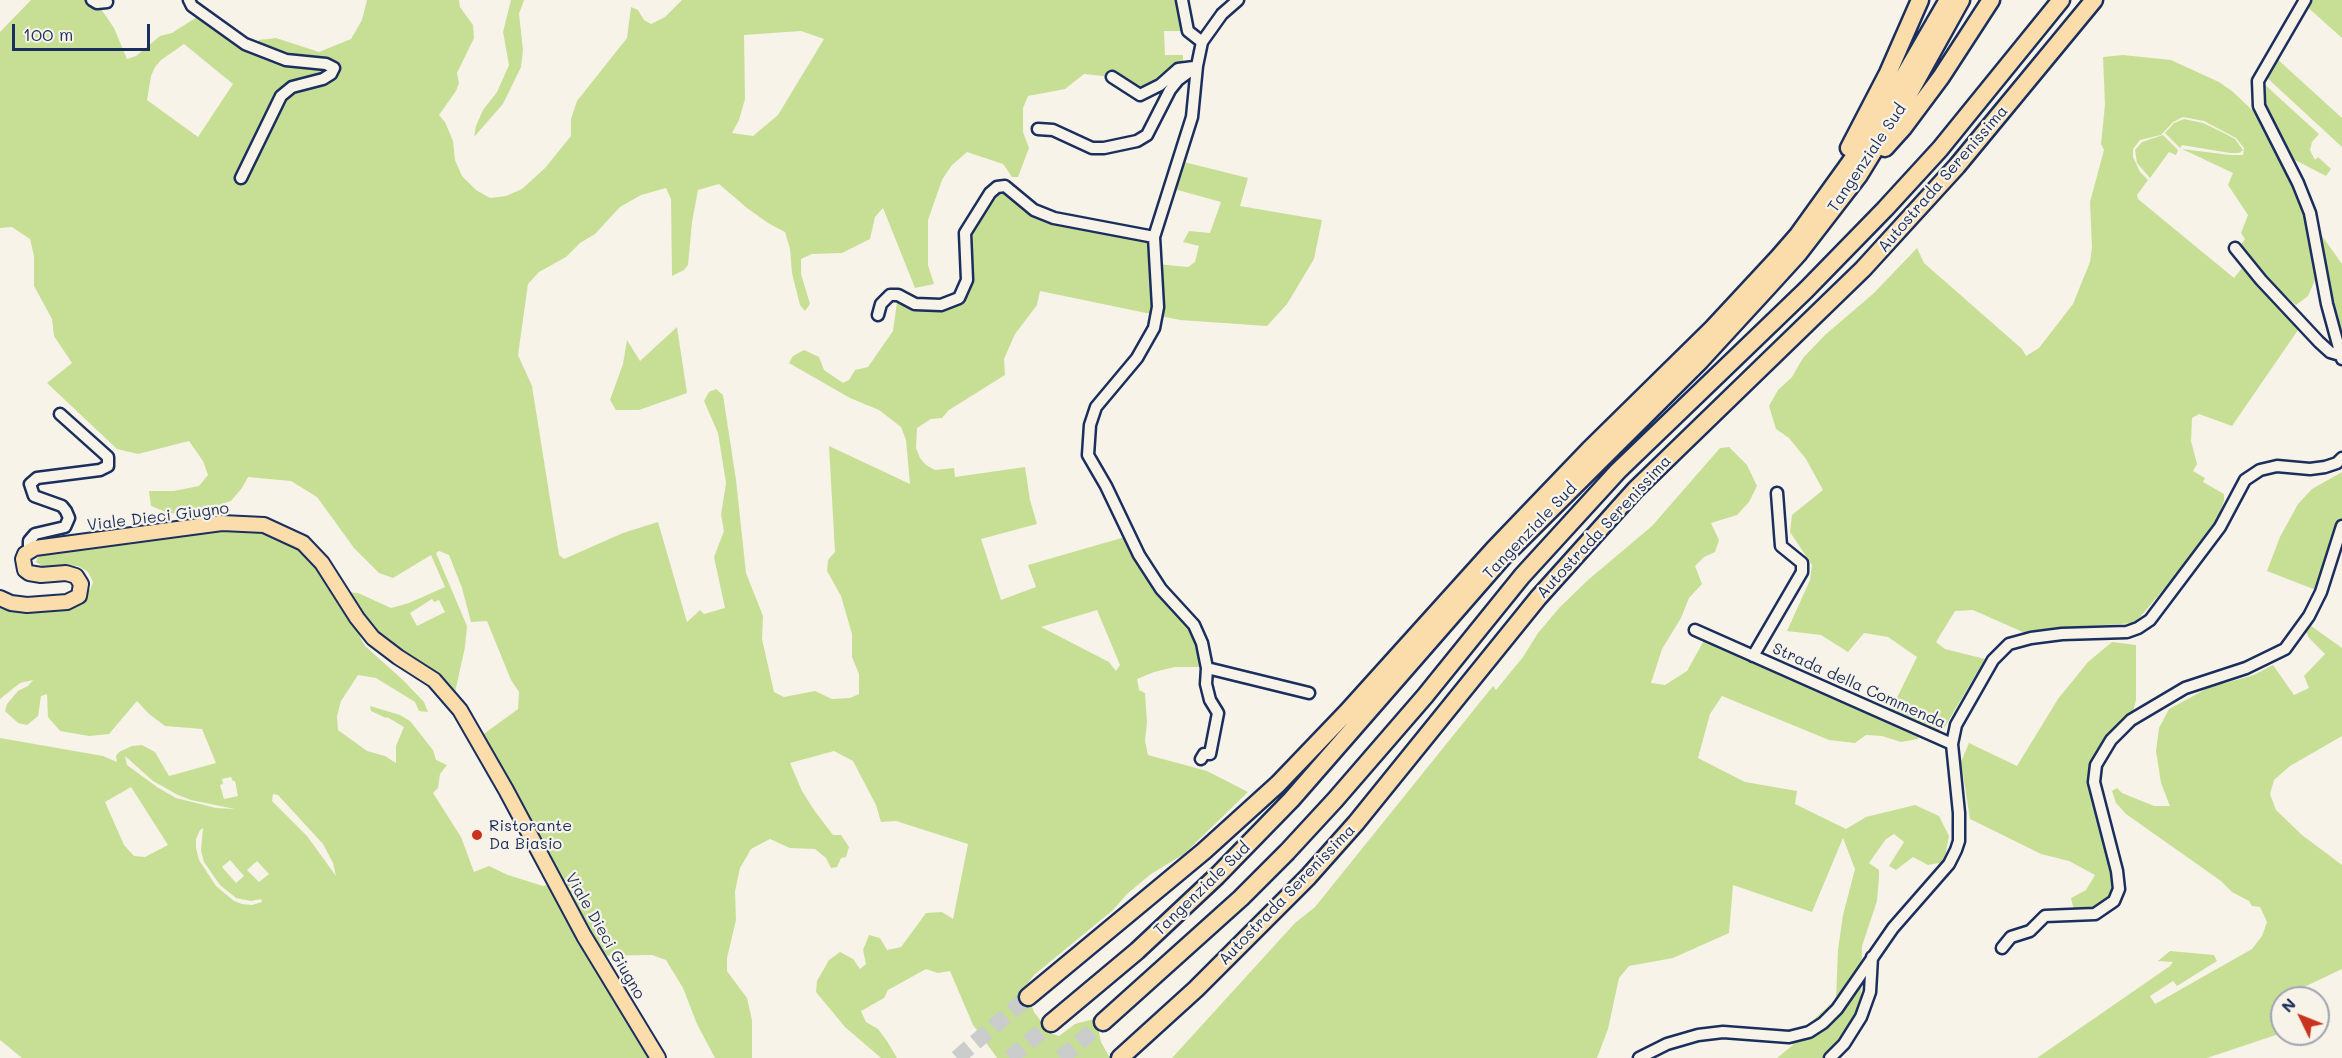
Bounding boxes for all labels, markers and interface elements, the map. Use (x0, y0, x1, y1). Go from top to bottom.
scale bar (15, 12, 153, 50)
text: 100 m (23, 22, 73, 46)
street label: Tangenziale Sud (1824, 100, 1910, 216)
street label: Autostrada Serenissima (1874, 102, 2012, 256)
street label: Autostrada Serenissima (1533, 452, 1675, 602)
street label: Tangenziale Sud (1479, 479, 1581, 583)
street label: Viale Dieci Giugno (86, 499, 230, 535)
street label: Strada della Commenda (1769, 639, 1949, 733)
place label: Ristorante Da Biasio (489, 816, 572, 854)
street label: Autostrada Serenissima (1215, 821, 1359, 969)
marker: Ristorante Da Biasio (470, 828, 484, 842)
street label: Tangenziale Sud (1150, 838, 1254, 940)
street label: Viale Dieci Giugno (561, 869, 649, 1003)
north arrow (2270, 986, 2330, 1046)
text: N (2276, 993, 2300, 1016)

